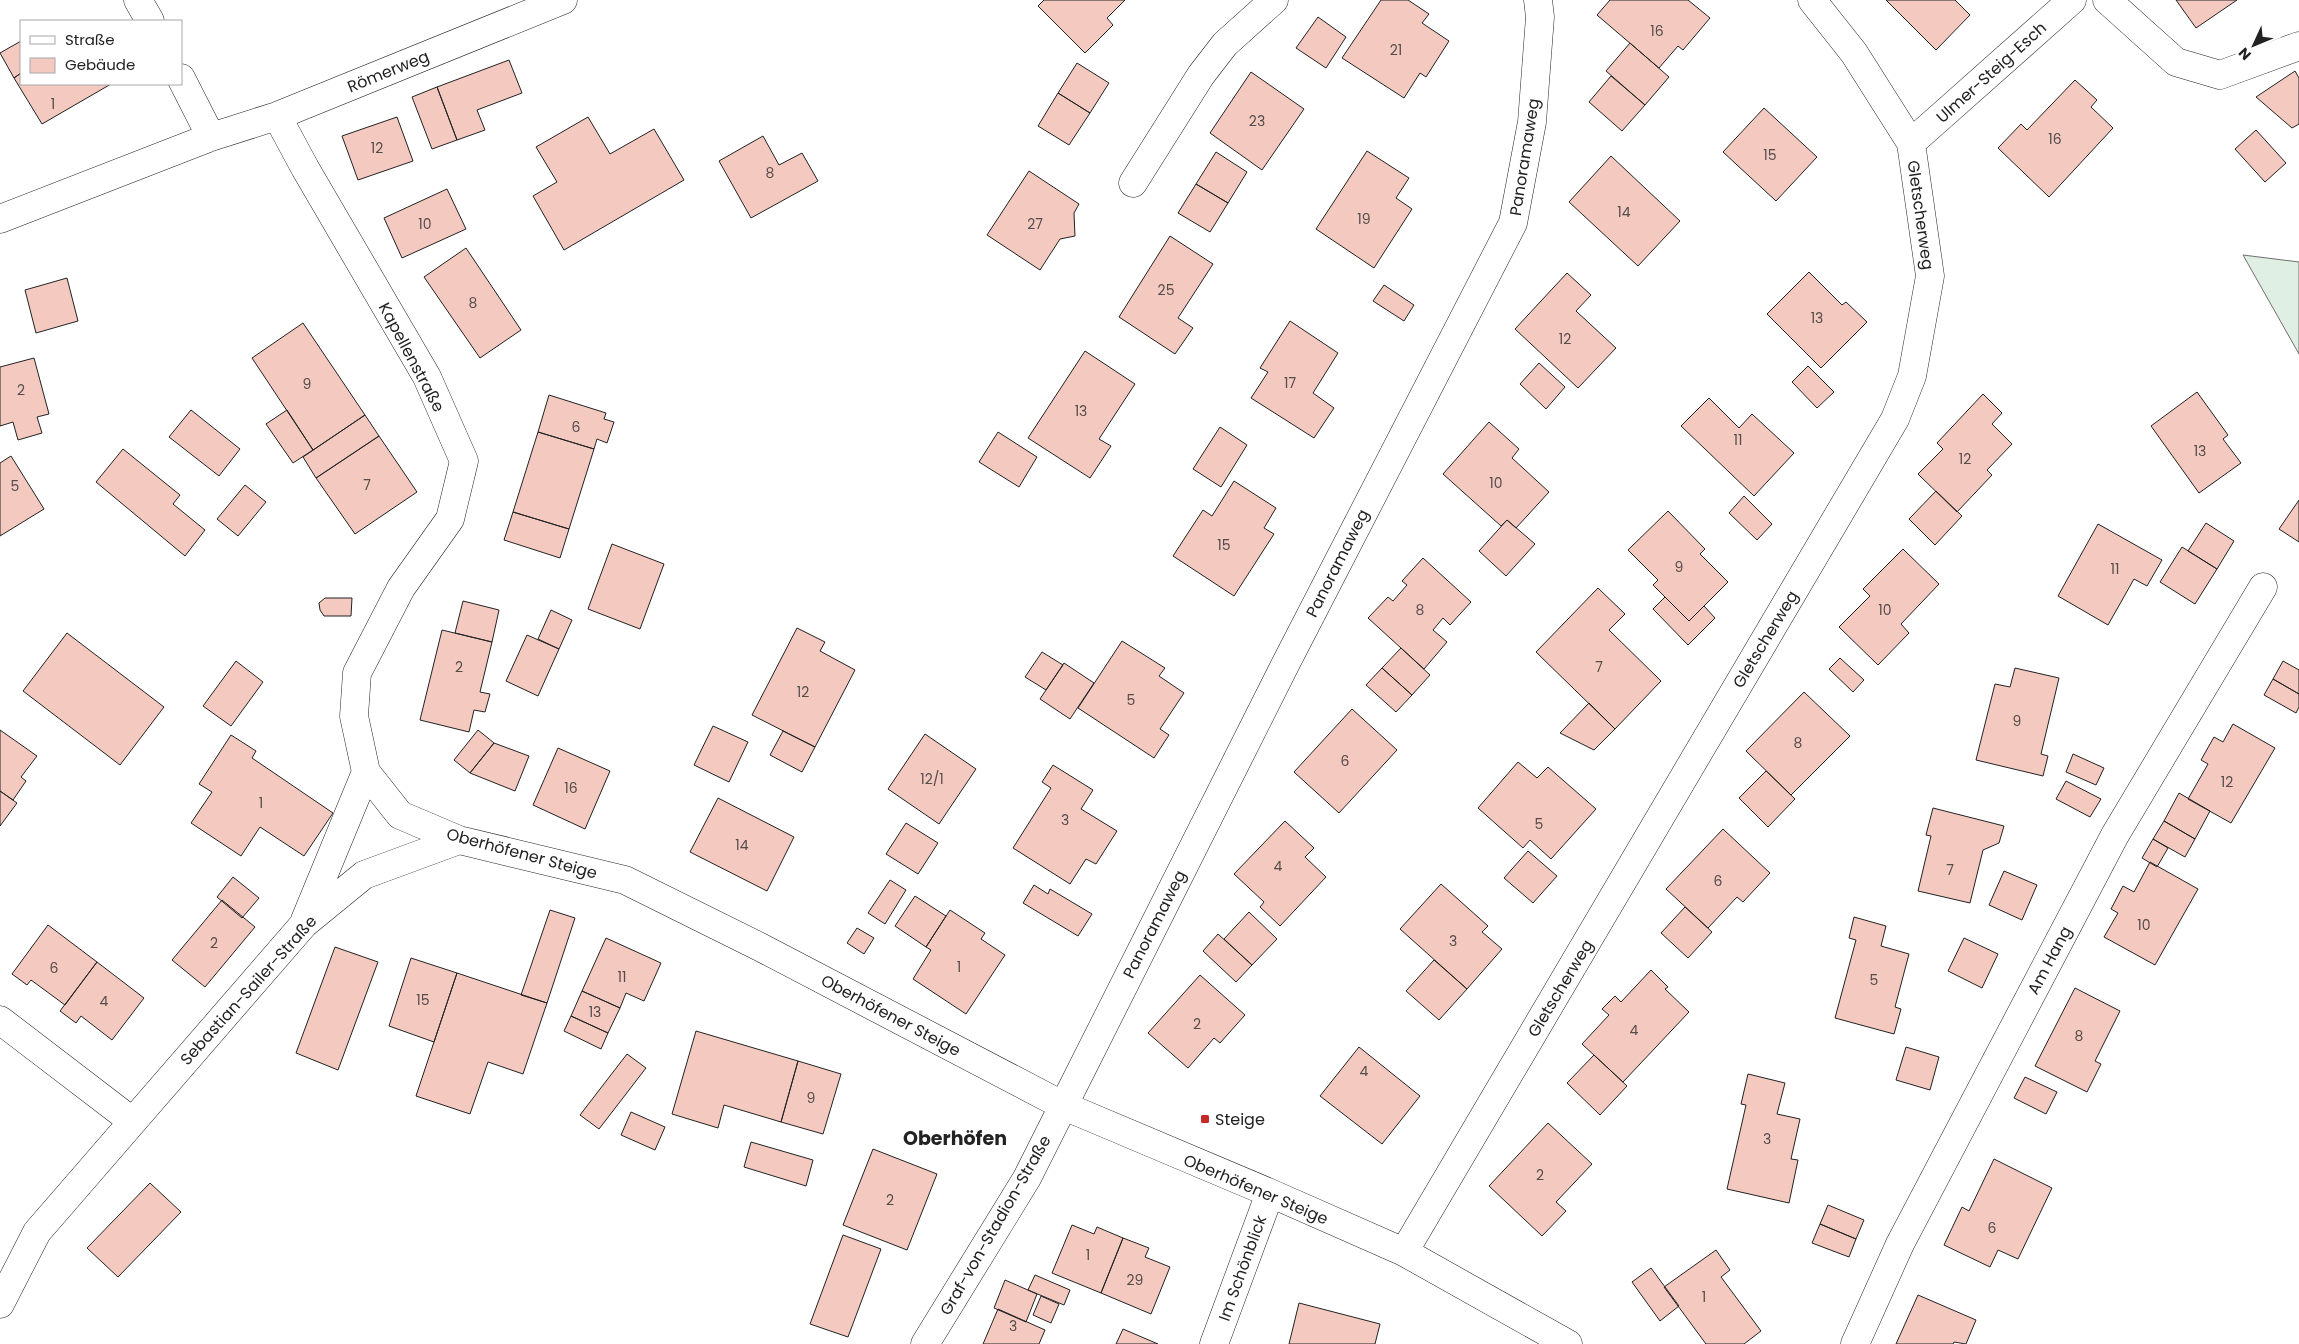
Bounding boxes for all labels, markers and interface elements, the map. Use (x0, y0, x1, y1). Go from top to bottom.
street label: Ulmer-Steig-Esch (1931, 17, 2051, 128)
legend (20, 20, 182, 85)
north arrow (2229, 20, 2279, 70)
house number: 16 (1650, 21, 1664, 41)
text: Straße (65, 29, 115, 50)
house number: 21 (1390, 40, 1402, 60)
text: N (2234, 43, 2255, 65)
street label: Römerweg (344, 45, 432, 98)
text: Gebäude (65, 54, 135, 75)
house number: 1 (51, 94, 55, 114)
street label: Panoramaweg (1504, 97, 1545, 217)
house number: 23 (1249, 111, 1265, 131)
house number: 16 (2048, 129, 2062, 149)
house number: 12 (371, 138, 383, 158)
house number: 15 (1763, 145, 1777, 165)
street label: Gletscherweg (1901, 159, 1940, 271)
house number: 8 (766, 163, 775, 183)
house number: 14 (1617, 202, 1631, 222)
house number: 19 (1357, 209, 1371, 229)
house number: 10 (418, 214, 432, 234)
house number: 27 (1027, 214, 1043, 234)
house number: 25 (1158, 280, 1174, 300)
house number: 8 (469, 293, 478, 313)
street label: Kapellenstraße (373, 298, 450, 416)
house number: 13 (1811, 308, 1823, 328)
house number: 12 (1559, 329, 1571, 349)
house number: 17 (1284, 373, 1296, 393)
house number: 9 (303, 374, 311, 394)
house number: 2 (17, 380, 25, 400)
house number: 13 (1075, 401, 1087, 421)
house number: 6 (572, 417, 581, 437)
house number: 11 (1734, 430, 1742, 450)
house number: 13 (2194, 441, 2206, 461)
house number: 12 (1959, 449, 1971, 469)
house number: 10 (1489, 473, 1503, 493)
house number: 7 (363, 475, 371, 495)
house number: 5 (11, 476, 19, 496)
street label: Panoramaweg (1300, 505, 1375, 621)
house number: 15 (1217, 535, 1231, 555)
house number: 9 (1675, 557, 1683, 577)
house number: 11 (2111, 559, 2119, 579)
street label: Gletscherweg (1727, 586, 1804, 692)
house number: 8 (1416, 600, 1425, 620)
house number: 10 (1878, 600, 1892, 620)
house number: 2 (455, 657, 463, 677)
house number: 7 (1595, 657, 1603, 677)
house number: 12 (797, 682, 809, 702)
house number: 5 (1127, 690, 1135, 710)
house number: 9 (2013, 711, 2021, 731)
house number: 8 (1794, 733, 1803, 753)
house number: 6 (1341, 751, 1350, 771)
house number: 12/1 (920, 769, 944, 789)
house number: 12 (2221, 772, 2233, 792)
house number: 16 (564, 778, 578, 798)
house number: 1 (259, 793, 263, 813)
house number: 3 (1061, 810, 1069, 830)
house number: 5 (1535, 814, 1543, 834)
street label: Oberhöfener Steige (444, 822, 600, 885)
house number: 14 (735, 835, 749, 855)
house number: 4 (1274, 856, 1283, 876)
house number: 7 (1946, 860, 1954, 880)
street label: Panoramaweg (1117, 866, 1192, 982)
house number: 6 (1714, 871, 1723, 891)
street label: Sebastian-Sailer-Straße (175, 910, 322, 1070)
house number: 10 (2137, 915, 2151, 935)
street label: Am Hang (2022, 922, 2077, 999)
house number: 3 (1449, 931, 1457, 951)
house number: 2 (210, 933, 218, 953)
street label: Gletscherweg (1522, 935, 1599, 1041)
house number: 1 (957, 957, 961, 977)
house number: 6 (50, 958, 59, 978)
house number: 11 (618, 967, 626, 987)
street label: Oberhöfener Steige (817, 969, 965, 1062)
house number: 5 (1870, 970, 1878, 990)
house number: 15 (416, 990, 430, 1010)
house number: 4 (100, 991, 109, 1011)
house number: 13 (589, 1002, 601, 1022)
house number: 2 (1193, 1014, 1201, 1034)
house number: 4 (1630, 1020, 1639, 1040)
house number: 8 (2075, 1026, 2084, 1046)
house number: 4 (1360, 1061, 1369, 1081)
house number: 9 (807, 1088, 815, 1108)
place label: Steige (1215, 1108, 1265, 1131)
marker: Steige (1199, 1113, 1211, 1125)
district label: Oberhöfen (903, 1125, 1007, 1152)
house number: 3 (1763, 1129, 1771, 1149)
street label: Graf-von-Stadion-Straße (934, 1131, 1057, 1320)
street label: Oberhöfener Steige (1180, 1149, 1332, 1230)
house number: 2 (1536, 1165, 1544, 1185)
house number: 2 (886, 1190, 894, 1210)
street label: Im Schönblick (1213, 1211, 1273, 1324)
house number: 6 (1988, 1218, 1997, 1238)
house number: 1 (1086, 1245, 1090, 1265)
house number: 29 (1127, 1270, 1143, 1290)
house number: 1 (1702, 1287, 1706, 1307)
house number: 3 (1009, 1316, 1017, 1336)

